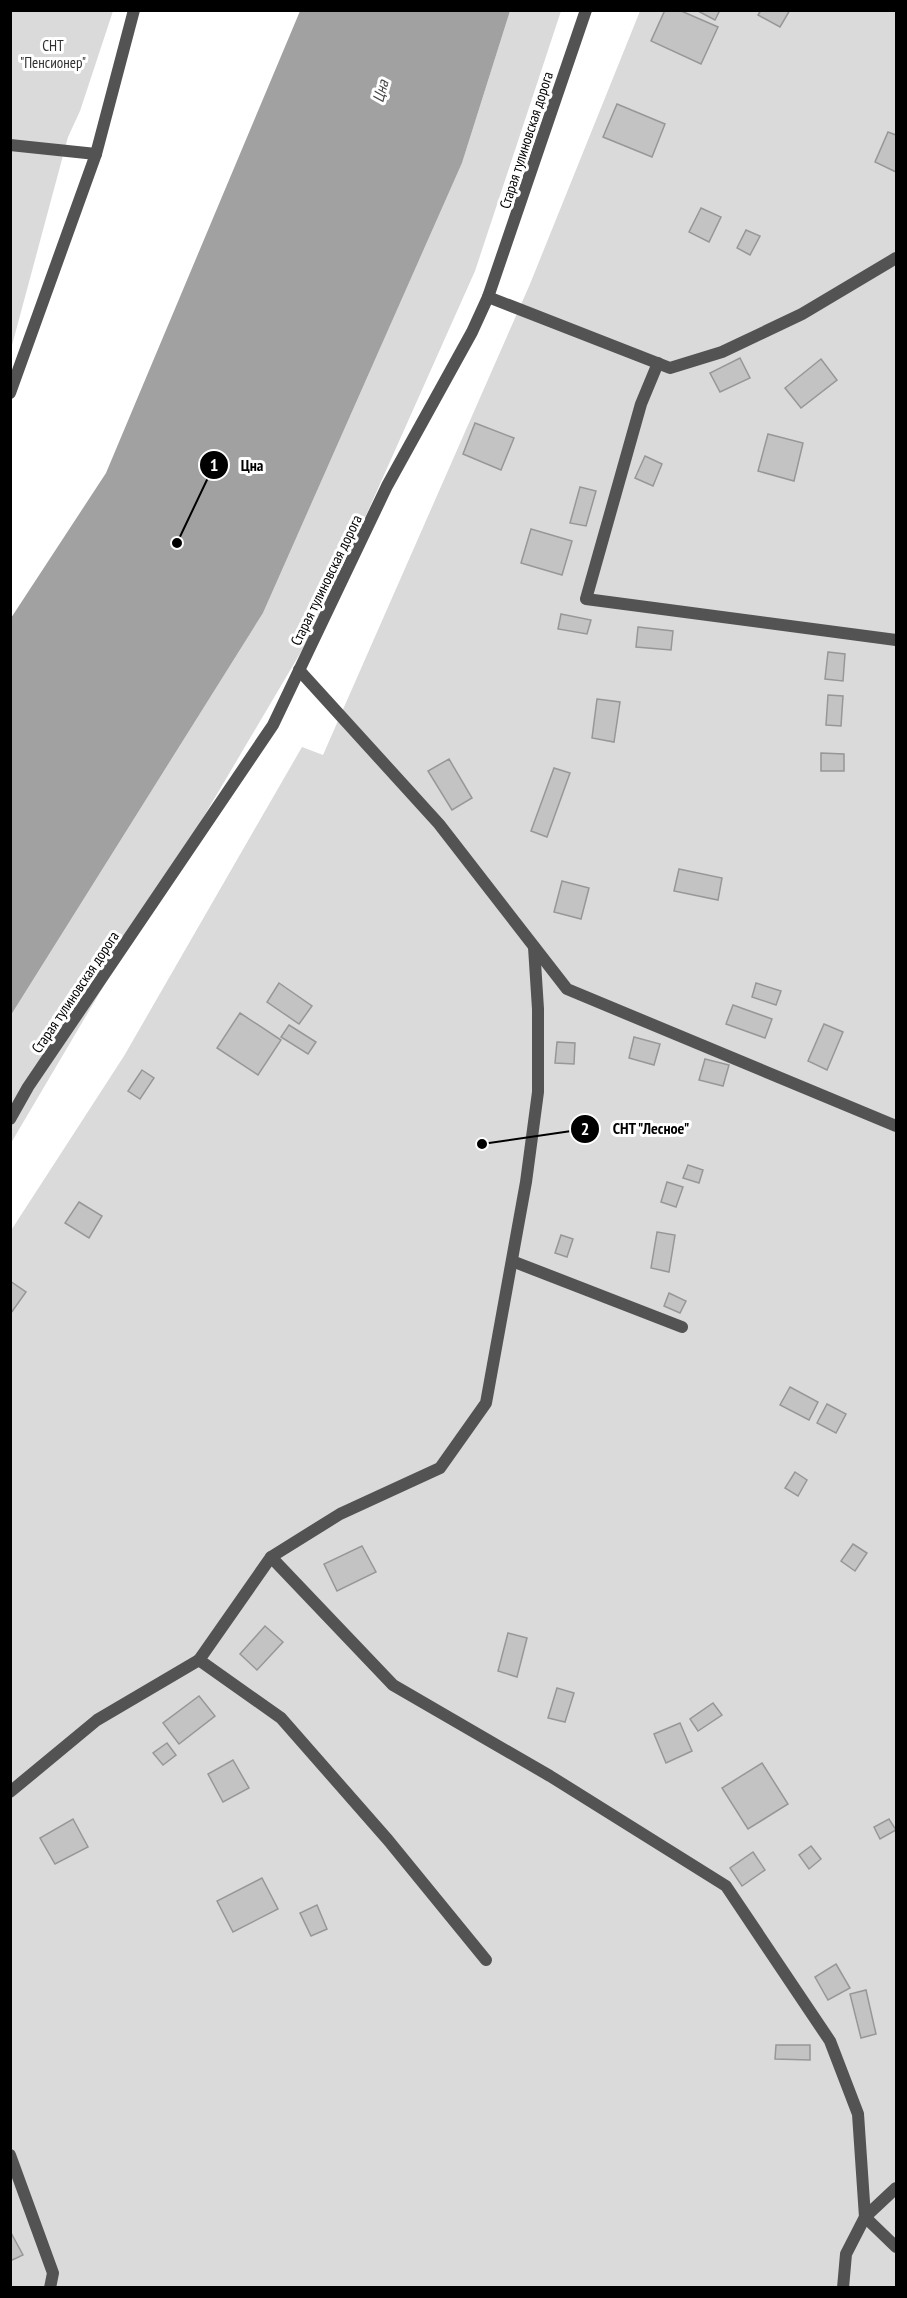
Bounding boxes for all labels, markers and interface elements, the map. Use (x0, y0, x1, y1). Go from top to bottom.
park label: СНТ "Пенсионер" (20, 36, 86, 72)
street label: Старая тулиновская дорога (495, 69, 557, 211)
water label: Цна (367, 76, 393, 104)
callout: Цна (199, 448, 275, 482)
text: 1 (210, 453, 218, 476)
text: Цна (241, 455, 264, 475)
street label: Старая тулиновская дорога (286, 512, 366, 648)
street label: Старая тулиновская дорога (27, 927, 123, 1057)
callout: СНТ "Лесное" (570, 1112, 702, 1146)
text: 2 (581, 1117, 589, 1140)
text: СНТ "Лесное" (613, 1118, 689, 1138)

